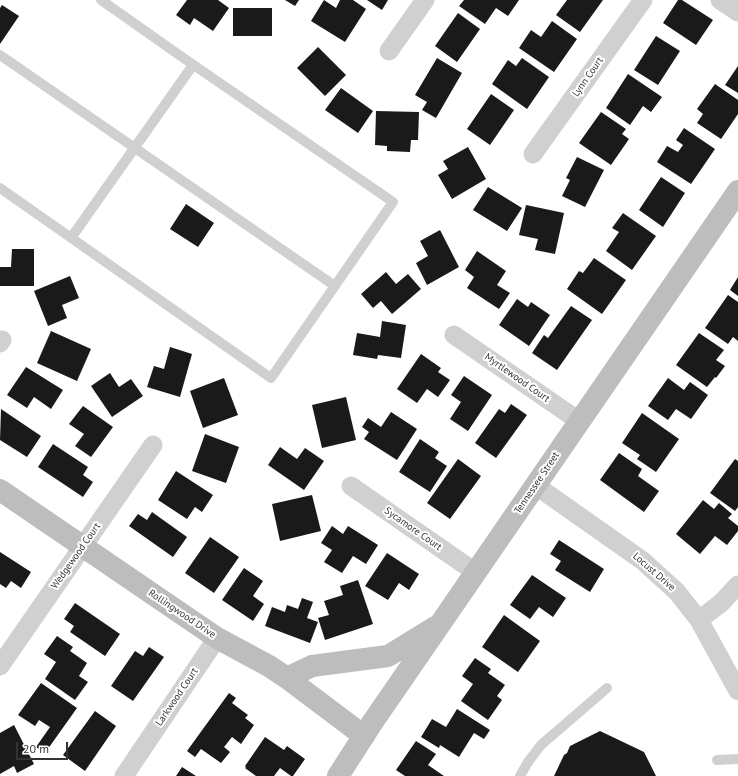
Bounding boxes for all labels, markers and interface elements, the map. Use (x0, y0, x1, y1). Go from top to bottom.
street label: Lynn Court (570, 55, 606, 99)
street label: Myrtlewood Court (482, 351, 552, 405)
street label: Tennessee Street (512, 450, 562, 516)
street label: Sycamore Court (382, 505, 444, 553)
street label: Wedgewood Court (49, 521, 103, 591)
street label: Locust Drive (630, 550, 678, 594)
street label: Rollingwood Drive (146, 587, 218, 641)
street label: Larkwood Court (153, 666, 201, 728)
scale bar (18, 734, 70, 760)
text: 20 m (23, 741, 49, 756)

